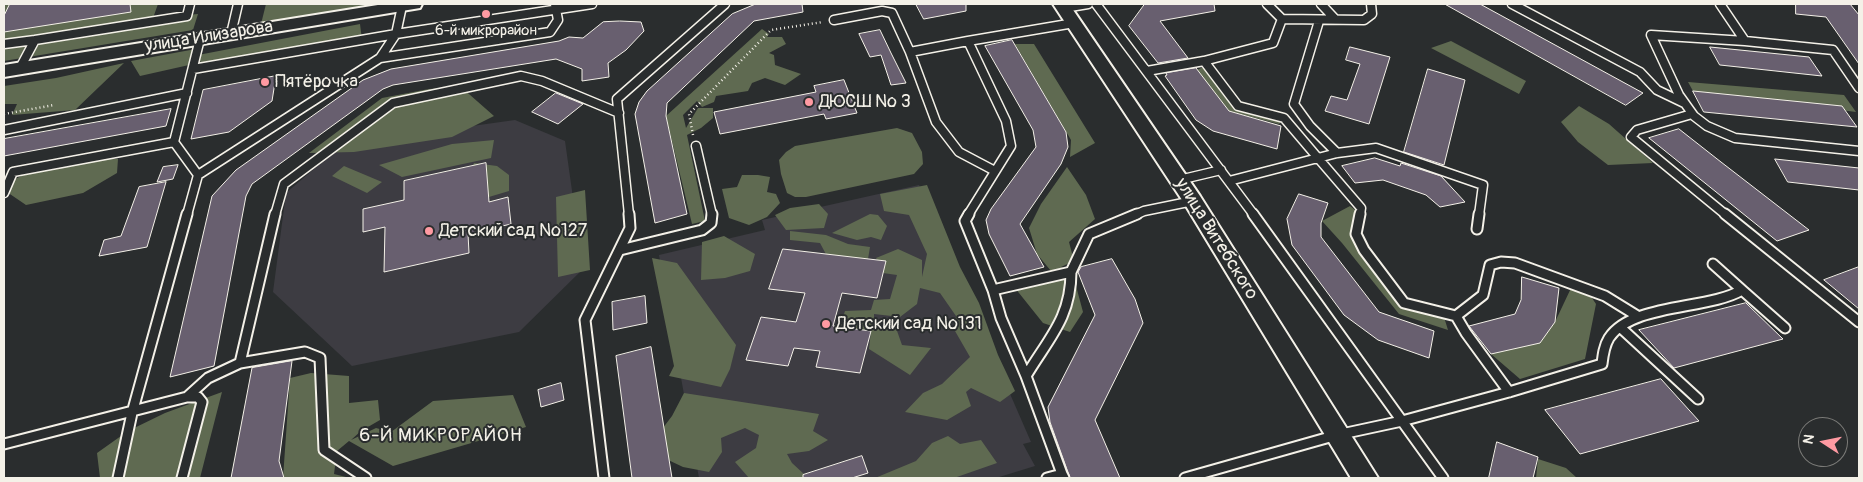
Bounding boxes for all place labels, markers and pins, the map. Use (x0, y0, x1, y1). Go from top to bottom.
marker: 6-й микрорайон (480, 8, 492, 20)
place label: 6-й микрорайон (435, 22, 537, 40)
place label: Пятёрочка (275, 71, 358, 93)
marker: Пятёрочка (259, 76, 271, 88)
place label: ДЮСШ № 3 (819, 91, 911, 113)
marker: ДЮСШ № 3 (803, 96, 815, 108)
place label: Детский сад №127 (439, 220, 587, 242)
marker: Детский сад №127 (423, 225, 435, 237)
place label: Детский сад №131 (836, 313, 982, 335)
marker: Детский сад №131 (820, 318, 832, 330)

